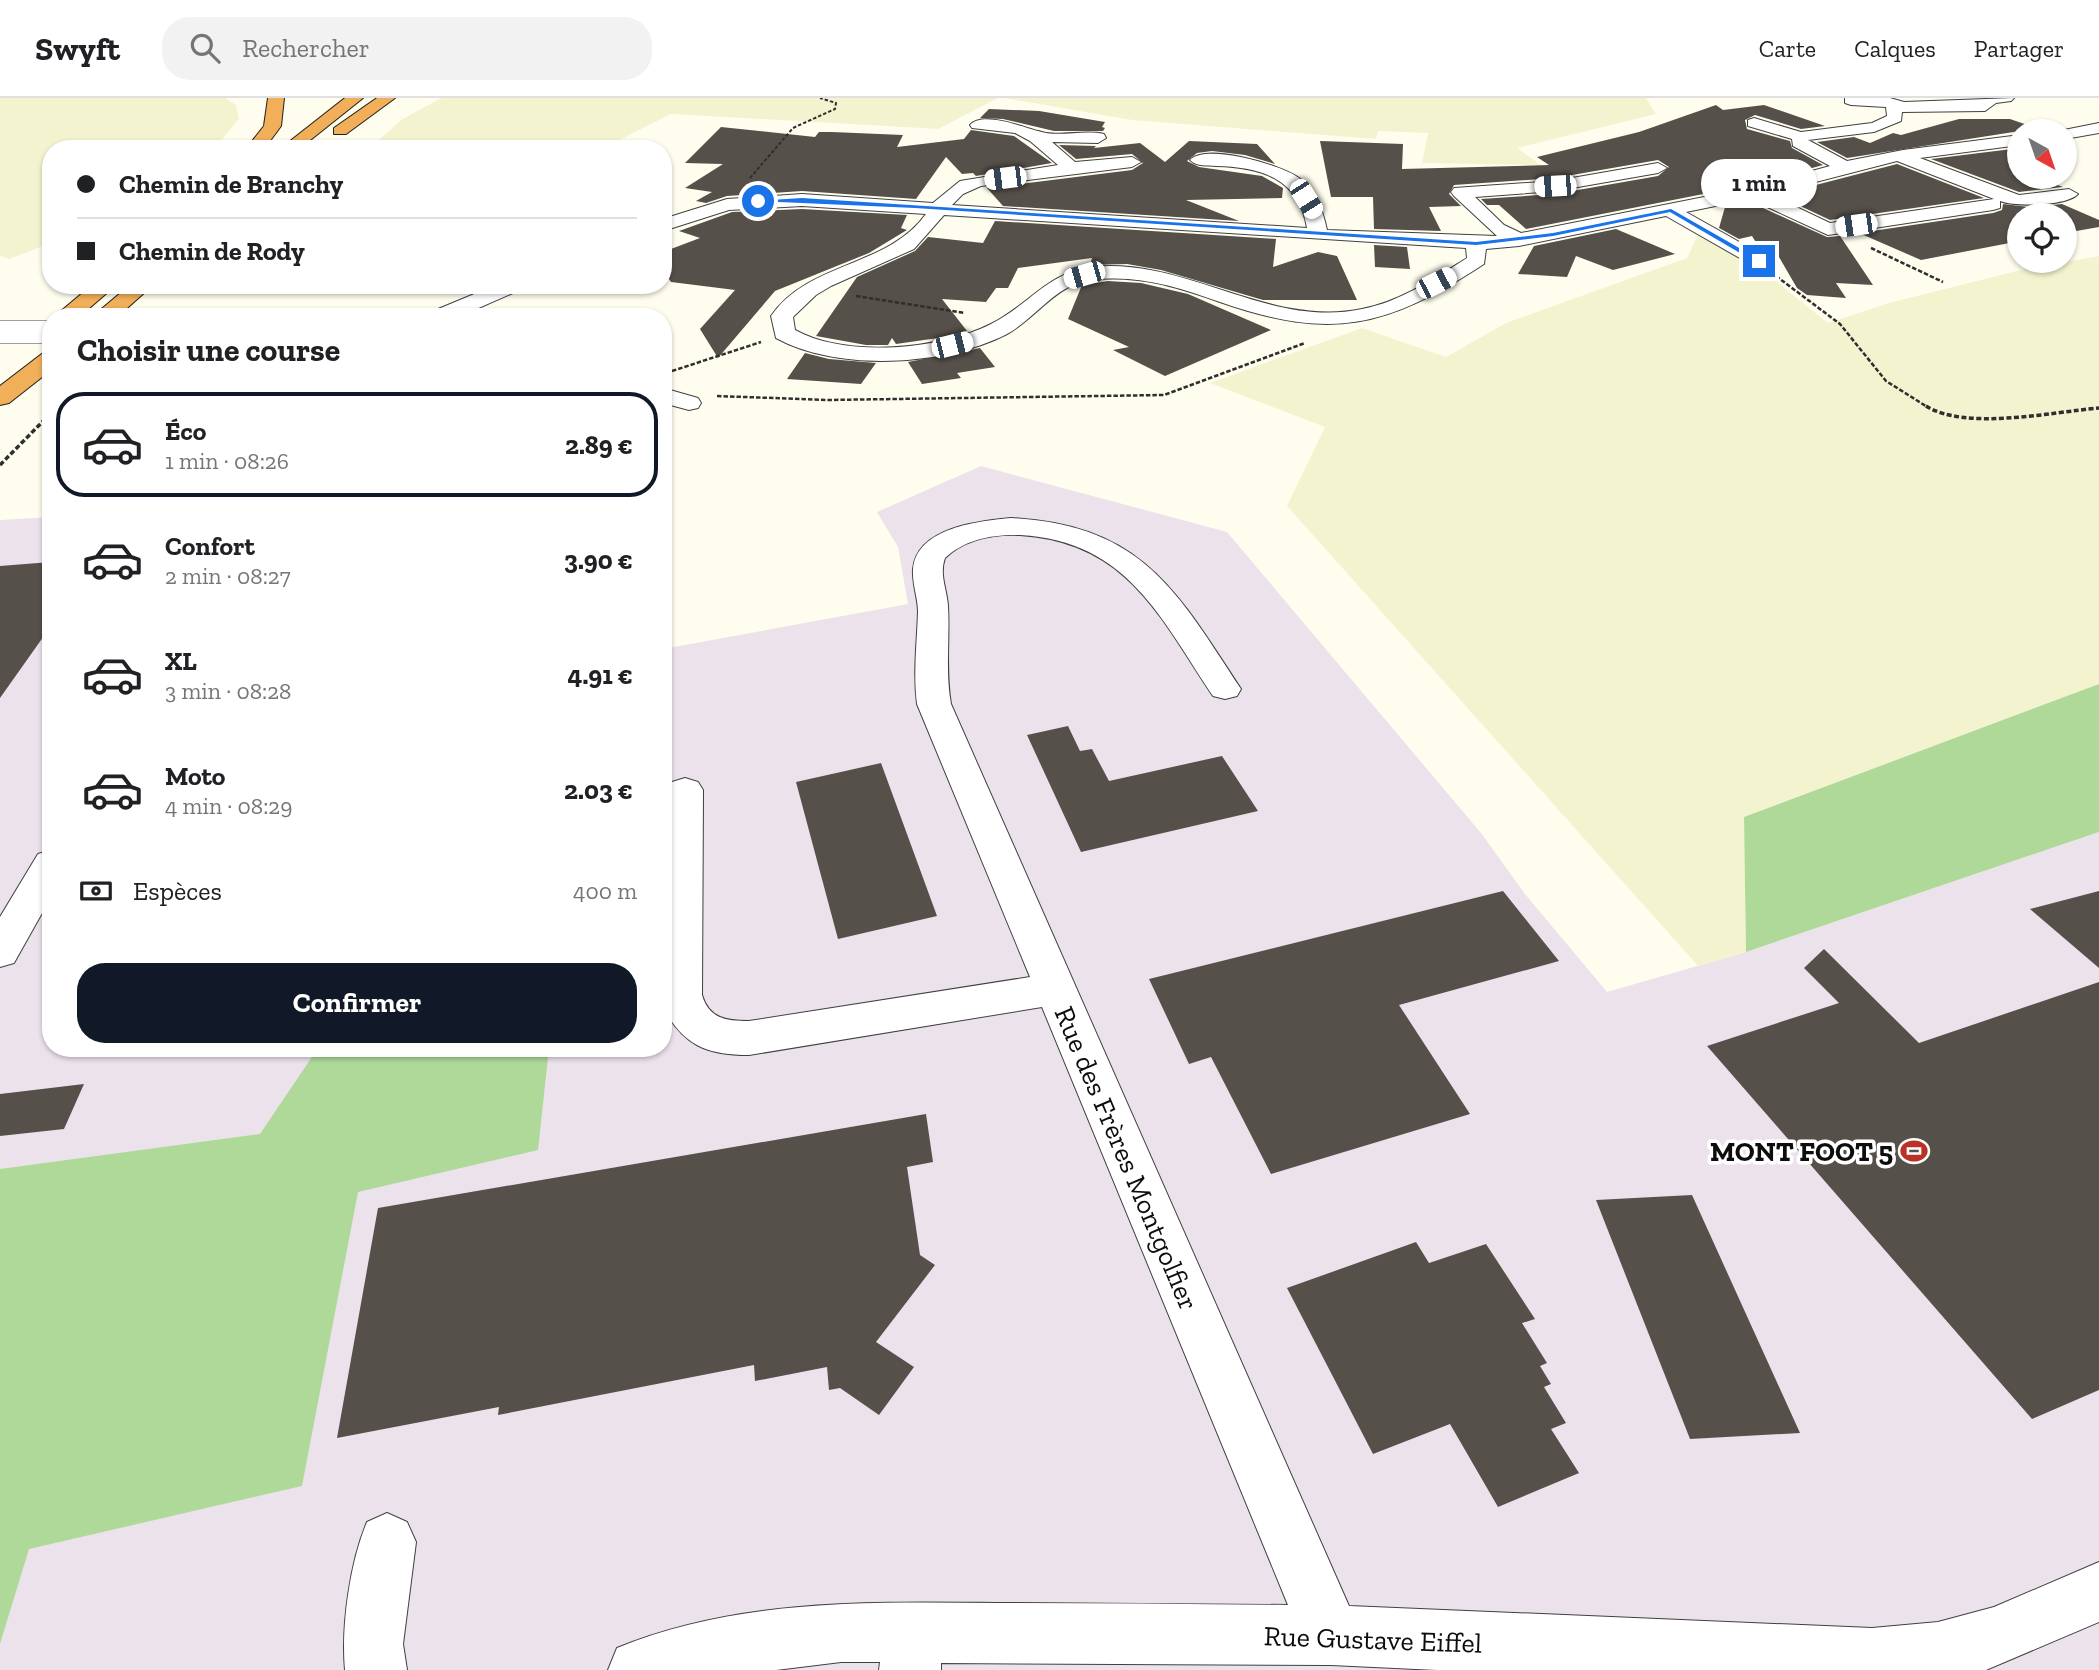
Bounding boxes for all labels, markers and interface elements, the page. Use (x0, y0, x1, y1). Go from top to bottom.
search box (162, 17, 652, 80)
text: Swyft (35, 29, 120, 68)
icon: search (186, 29, 224, 67)
text: Rechercher (242, 32, 370, 64)
text: Carte (1759, 34, 1816, 63)
text: Calques (1854, 34, 1936, 63)
text: Partager (1974, 34, 2064, 63)
north arrow (2007, 119, 2077, 189)
map controls (2007, 119, 2077, 273)
callout: 1 min (1701, 159, 1817, 208)
car (983, 165, 1028, 191)
text: Chemin de Branchy (119, 168, 343, 200)
text: 1 min (1732, 169, 1786, 197)
car (1534, 174, 1577, 198)
car (1286, 176, 1327, 222)
route start (742, 185, 774, 217)
button: locate (2007, 203, 2077, 273)
car (1834, 212, 1879, 238)
text: Chemin de Rody (119, 235, 305, 267)
route end (1743, 245, 1775, 277)
car (1061, 259, 1108, 291)
car (1413, 264, 1460, 302)
car (930, 330, 975, 360)
text: Choisir une course (77, 331, 340, 369)
icon: car (81, 413, 144, 476)
text: Éco (165, 415, 206, 447)
text: 2.89 € (565, 429, 633, 461)
text: 1 min · 08:26 (165, 447, 289, 475)
icon: car (81, 528, 144, 591)
text: Confort (165, 530, 255, 562)
text: 3.90 € (564, 544, 633, 576)
text: 2 min · 08:27 (165, 562, 290, 590)
icon: car (81, 643, 144, 706)
text: XL (165, 645, 197, 677)
text: 4.91 € (568, 659, 633, 691)
text: 3 min · 08:28 (165, 677, 291, 705)
icon: car (81, 758, 144, 821)
text: Moto (165, 760, 225, 792)
text: 2.03 € (564, 774, 633, 806)
text: 4 min · 08:29 (165, 792, 292, 820)
icon: cash (77, 872, 115, 910)
text: Espèces (133, 875, 222, 907)
text: 400 m (573, 877, 637, 905)
button: Confirmer (77, 963, 637, 1043)
street label: Rue des Frères Montgolfier (1048, 1001, 1206, 1315)
place label: MONT FOOT 5 (1710, 1135, 1893, 1168)
sports icon: MONT FOOT 5 (1899, 1136, 1929, 1166)
street label: Rue Gustave Eiffel (1263, 1619, 1483, 1660)

